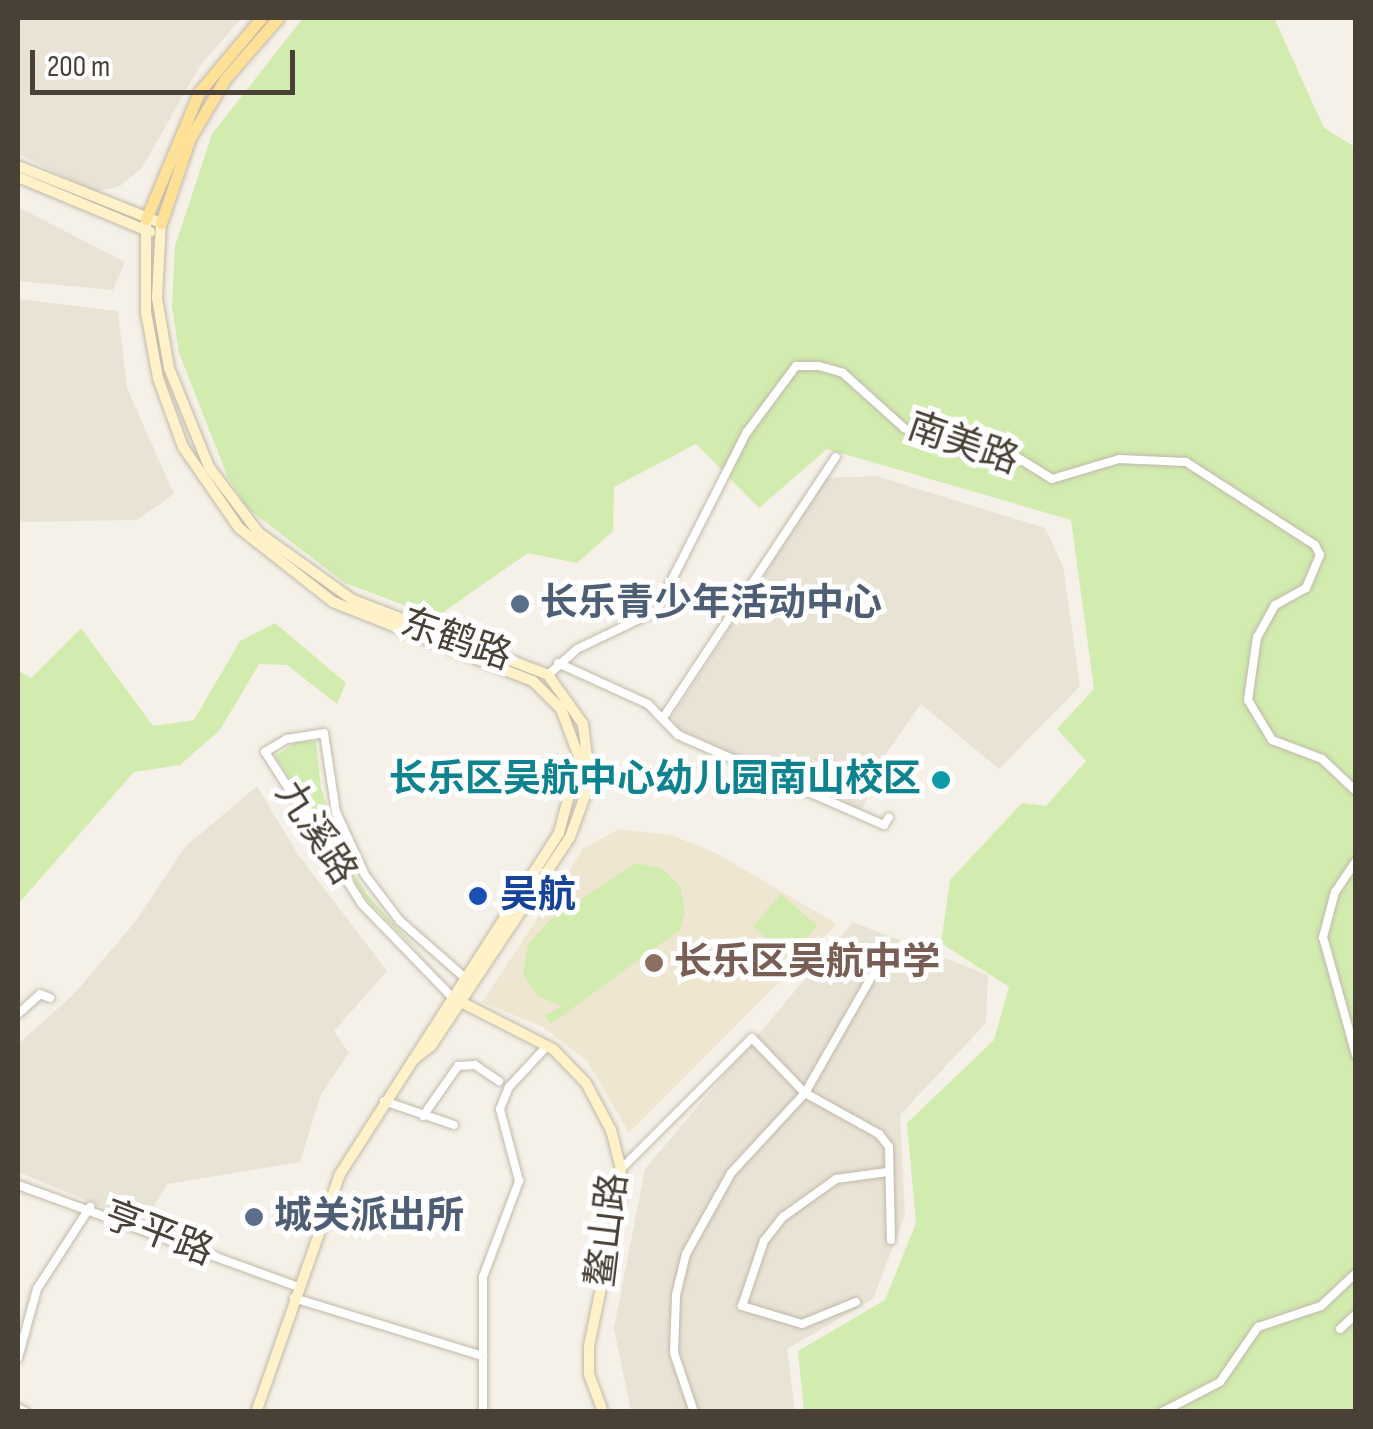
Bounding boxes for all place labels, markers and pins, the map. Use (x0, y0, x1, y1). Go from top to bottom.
place label: 长乐青少年活动中心 (540, 581, 882, 627)
marker: 长乐青少年活动中心 (509, 593, 531, 615)
place label: 长乐区吴航中心幼儿园南山校区 (389, 757, 921, 803)
marker: 长乐区吴航中心幼儿园南山校区 (930, 769, 952, 791)
place label: 吴航 (500, 873, 576, 919)
marker: 吴航 (465, 883, 491, 909)
place label: 长乐区吴航中学 (674, 940, 940, 986)
marker: 长乐区吴航中学 (643, 952, 665, 974)
place label: 城关派出所 (274, 1194, 464, 1240)
marker: 城关派出所 (243, 1206, 265, 1228)

